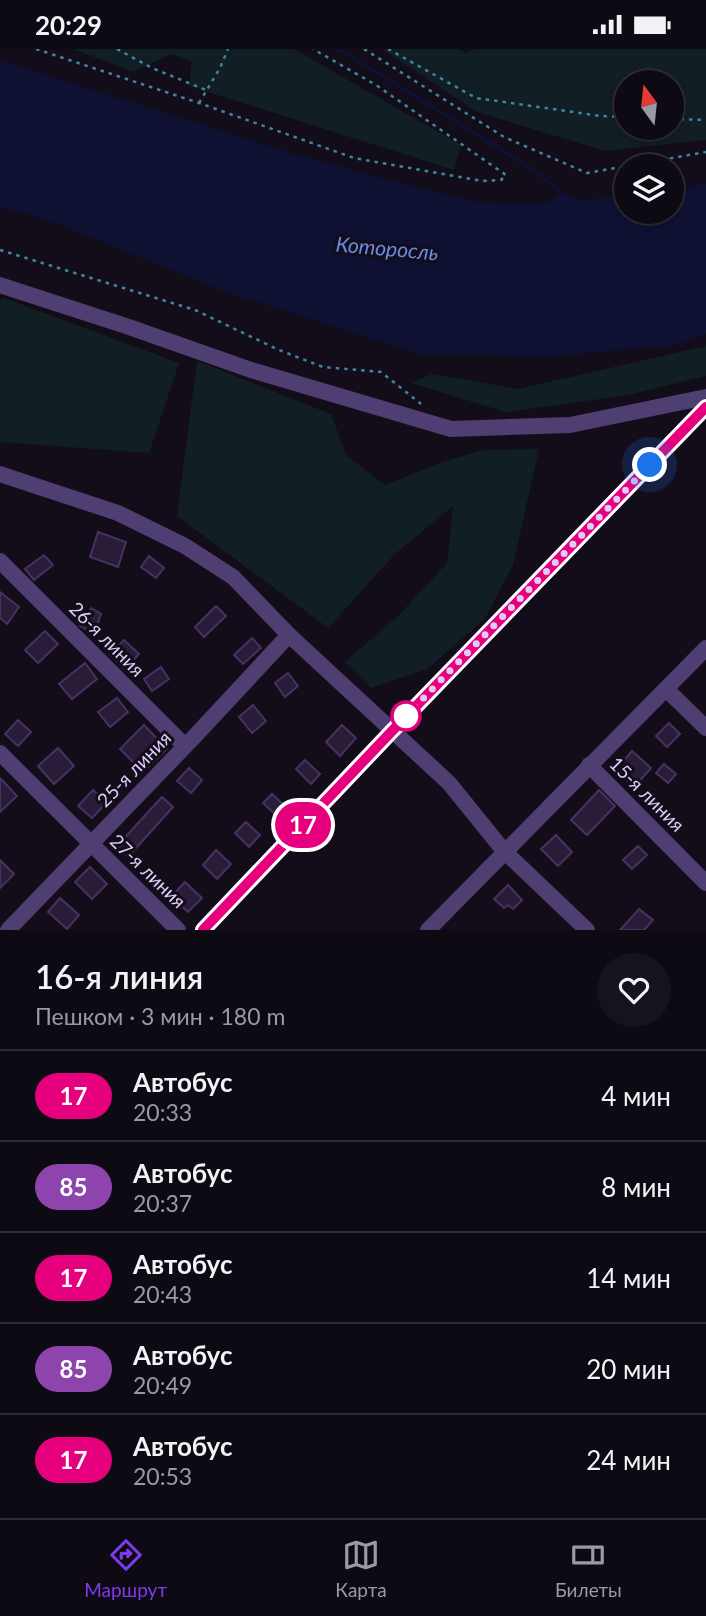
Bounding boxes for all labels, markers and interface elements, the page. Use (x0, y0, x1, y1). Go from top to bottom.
text: 20:29 (35, 9, 102, 41)
north arrow (614, 70, 684, 140)
map controls (614, 70, 684, 224)
button: layers (614, 154, 684, 224)
water label: Которосль (335, 231, 439, 264)
your location (632, 447, 667, 482)
street label: 26-я линия (65, 596, 150, 681)
unlabelled marker (391, 701, 421, 731)
street label: 25-я линия (92, 726, 175, 811)
street label: 15-я линия (605, 751, 690, 836)
line badge: 17 (272, 802, 334, 848)
text: 17 (289, 810, 317, 839)
street label: 27-я линия (106, 829, 191, 912)
button: heart (597, 953, 671, 1027)
text: 16-я линия (35, 956, 203, 996)
text: Пешком · 3 мин · 180 m (35, 1002, 285, 1030)
text: Автобус (133, 1066, 232, 1098)
text: 4 мин (601, 1080, 671, 1112)
text: 17 (60, 1081, 87, 1110)
text: 20:33 (133, 1098, 192, 1126)
text: Автобус (133, 1157, 232, 1189)
text: 8 мин (601, 1171, 671, 1203)
text: 85 (60, 1172, 87, 1201)
text: 20:37 (133, 1189, 192, 1217)
text: Автобус (133, 1248, 232, 1280)
text: 14 мин (586, 1262, 671, 1294)
text: 17 (60, 1263, 87, 1292)
text: 20:43 (133, 1280, 192, 1308)
text: Автобус (133, 1339, 232, 1371)
text: 20 мин (586, 1353, 671, 1385)
text: 85 (60, 1354, 87, 1383)
text: 20:49 (133, 1371, 192, 1399)
text: Автобус (133, 1430, 232, 1462)
text: 24 мин (586, 1444, 671, 1476)
text: 17 (60, 1445, 87, 1474)
text: 20:53 (133, 1462, 192, 1490)
tab: Маршрут (84, 1536, 167, 1601)
tab: Карта (335, 1536, 387, 1601)
tab: Билеты (555, 1536, 622, 1601)

